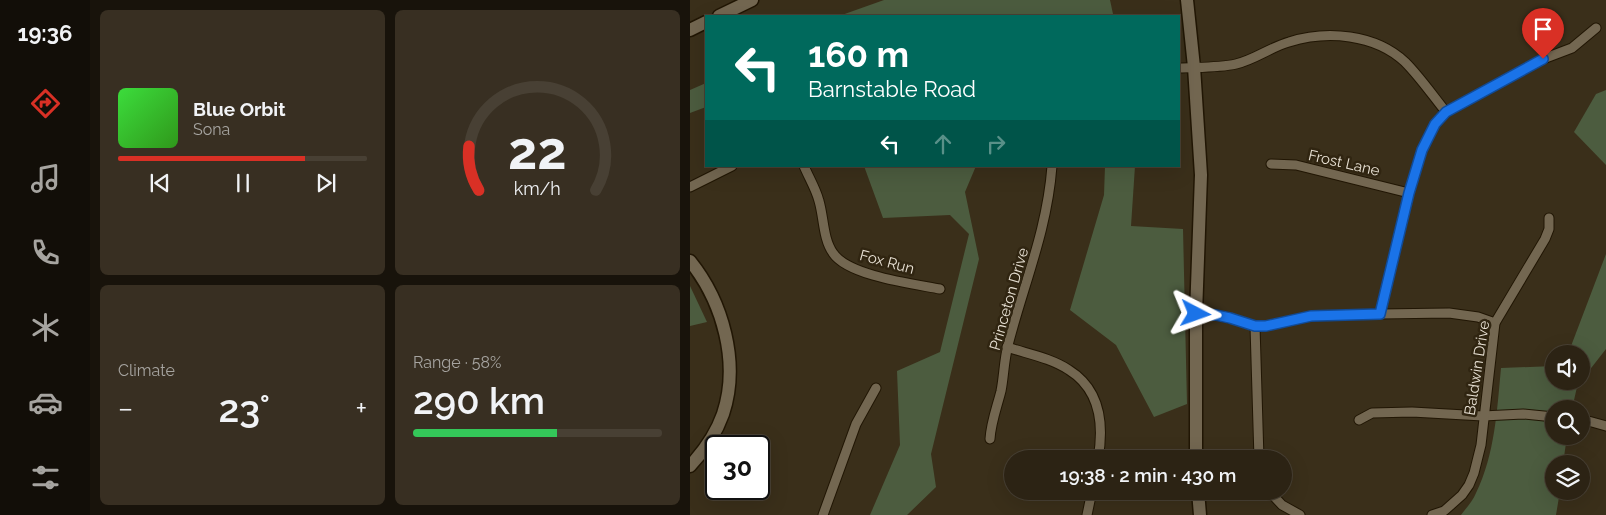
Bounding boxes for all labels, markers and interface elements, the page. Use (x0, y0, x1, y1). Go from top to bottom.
pin (1522, 8, 1564, 59)
icon: arrive (1529, 15, 1557, 43)
text: 19:36 (18, 20, 72, 46)
text: 160 m (808, 34, 909, 75)
icon: left (725, 35, 790, 100)
text: Barnstable Road (808, 76, 976, 102)
icon: directions (28, 86, 63, 121)
text: Blue Orbit (193, 98, 285, 120)
text: Sona (193, 120, 230, 139)
text: 22 (508, 120, 567, 181)
icon: left (876, 130, 904, 158)
icon: ahead (929, 130, 957, 158)
icon: right (982, 130, 1010, 158)
street label: Frost Lane (1307, 146, 1382, 180)
icon: music (28, 161, 63, 196)
icon: previous (146, 169, 174, 197)
icon: pause (229, 169, 257, 197)
icon: next (312, 169, 340, 197)
text: km/h (514, 178, 561, 199)
icon: phone (28, 235, 63, 270)
street label: Fox Run (858, 246, 916, 278)
street label: Princeton Drive (986, 246, 1032, 352)
position arrow (1169, 287, 1221, 339)
icon: climate (28, 310, 63, 345)
street label: Baldwin Drive (1461, 319, 1493, 417)
map controls (1545, 345, 1590, 500)
button: sound (1545, 345, 1590, 390)
text: Range · 58% (413, 353, 501, 372)
text: Climate (118, 361, 175, 380)
text: 290 km (413, 378, 545, 423)
icon: car (28, 385, 63, 420)
text: 23° (218, 386, 270, 431)
text: − (118, 392, 133, 425)
text: + (355, 392, 367, 425)
button: search (1545, 400, 1590, 445)
speed limit sign: 30 (705, 435, 770, 500)
button: layers (1545, 455, 1590, 500)
icon: filters (28, 460, 63, 495)
text: 19:38 · 2 min · 430 m (1060, 464, 1236, 486)

